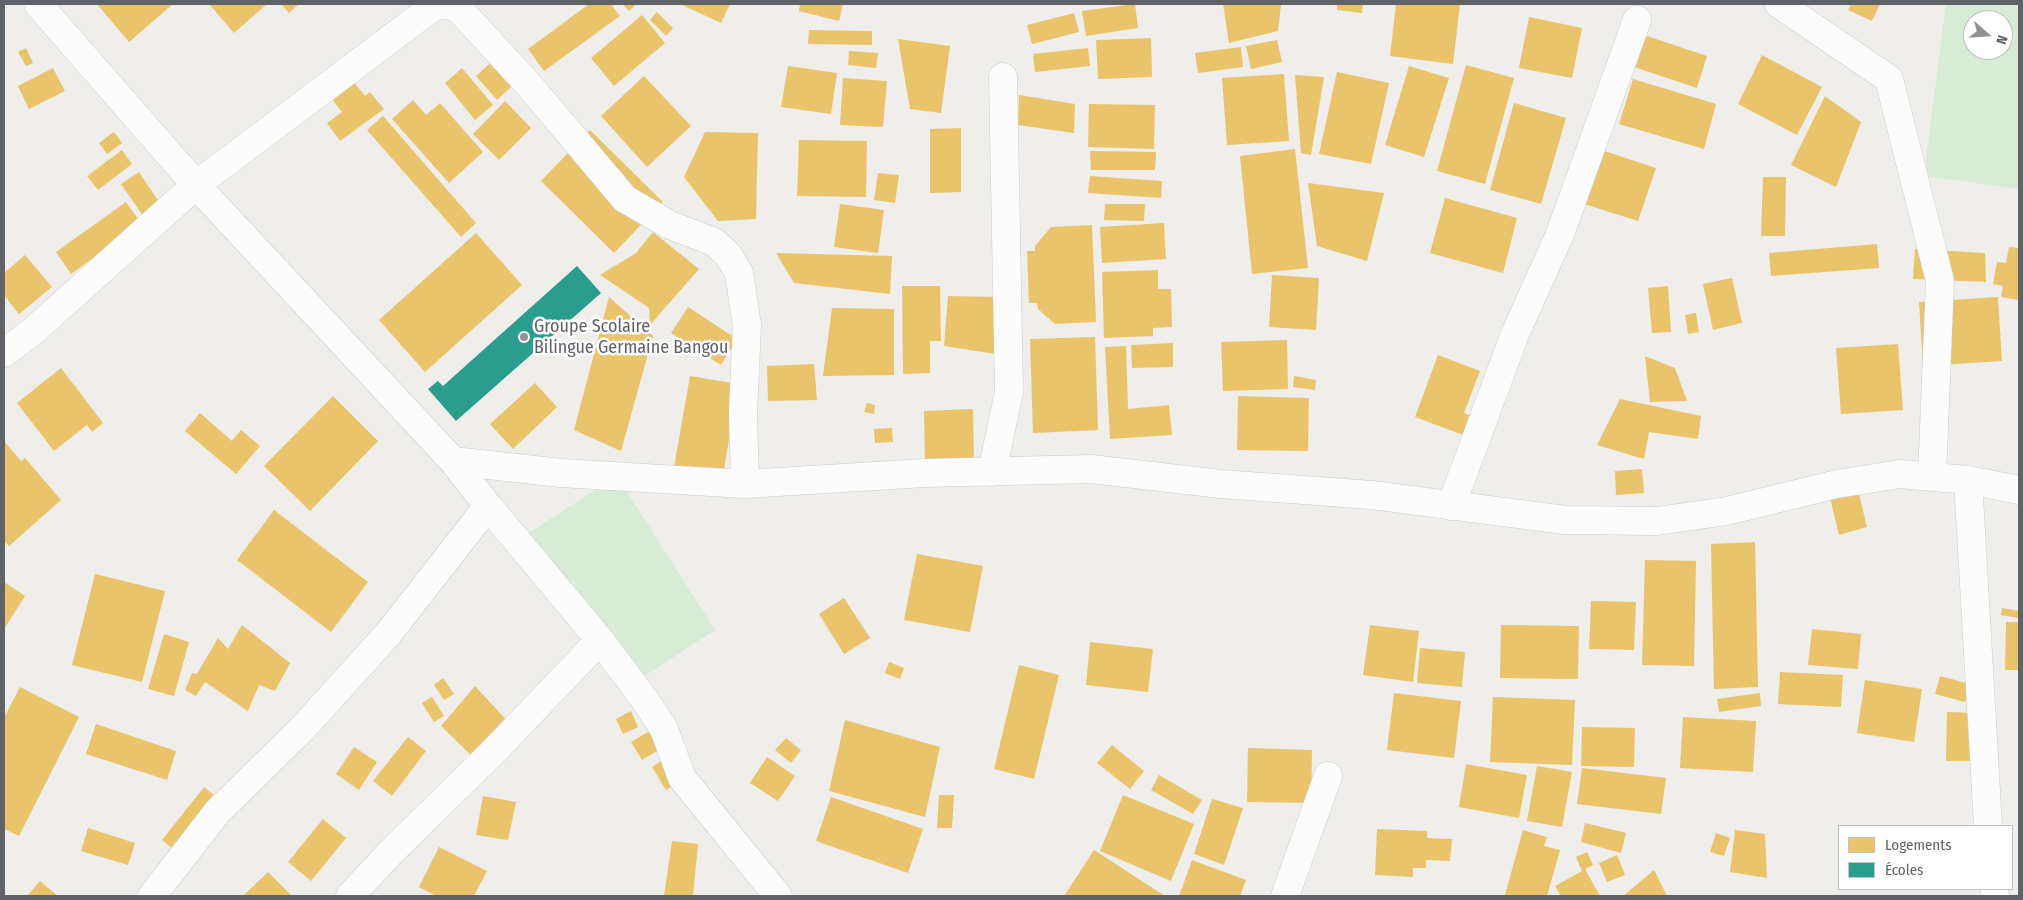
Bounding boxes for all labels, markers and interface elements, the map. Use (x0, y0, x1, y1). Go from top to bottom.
north arrow (1963, 10, 2013, 60)
text: N (1992, 33, 2011, 46)
place label: Groupe Scolaire Bilingue Germaine Bangou (534, 316, 728, 358)
marker: Groupe Scolaire Bilingue Germaine Bangou (518, 331, 530, 343)
legend (1838, 825, 2013, 890)
text: Logements (1885, 836, 1952, 854)
text: Écoles (1885, 861, 1923, 879)

